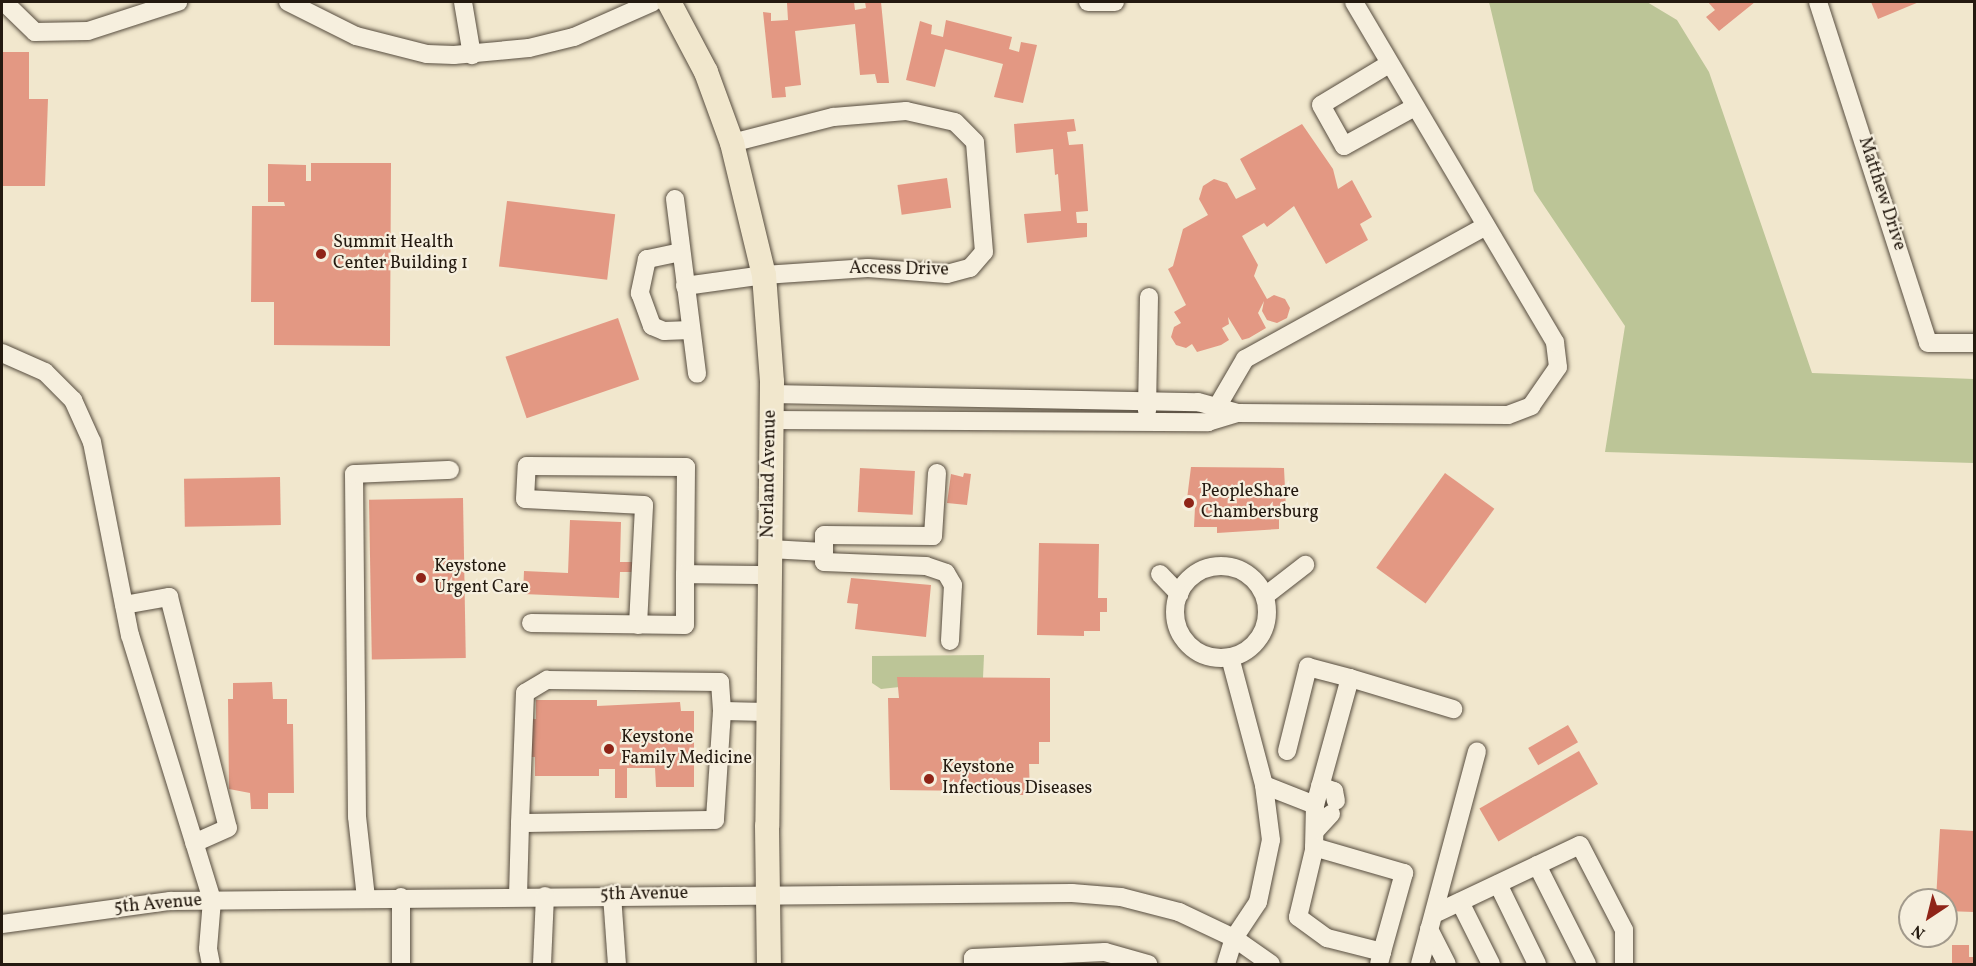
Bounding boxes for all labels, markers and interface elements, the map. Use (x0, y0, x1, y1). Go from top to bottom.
street label: Matthew Drive (1852, 134, 1910, 254)
place label: Summit Health Center Building 1 (333, 233, 468, 276)
marker: Summit Health Center Building 1 (314, 247, 328, 261)
street label: Access Drive (849, 258, 949, 282)
street label: Norland Avenue (758, 410, 782, 538)
place label: PeopleShare Chambersburg (1201, 482, 1319, 524)
marker: PeopleShare Chambersburg (1182, 496, 1196, 510)
place label: Keystone Urgent Care (434, 557, 529, 600)
marker: Keystone Urgent Care (412, 569, 430, 587)
place label: Keystone Family Medicine (621, 728, 752, 771)
marker: Keystone Family Medicine (602, 742, 616, 756)
place label: Keystone Infectious Diseases (942, 758, 1092, 800)
marker: Keystone Infectious Diseases (920, 770, 938, 788)
street label: 5th Avenue (600, 883, 688, 907)
north arrow (1898, 888, 1958, 948)
street label: 5th Avenue (113, 890, 203, 920)
text: N (1908, 919, 1930, 943)

